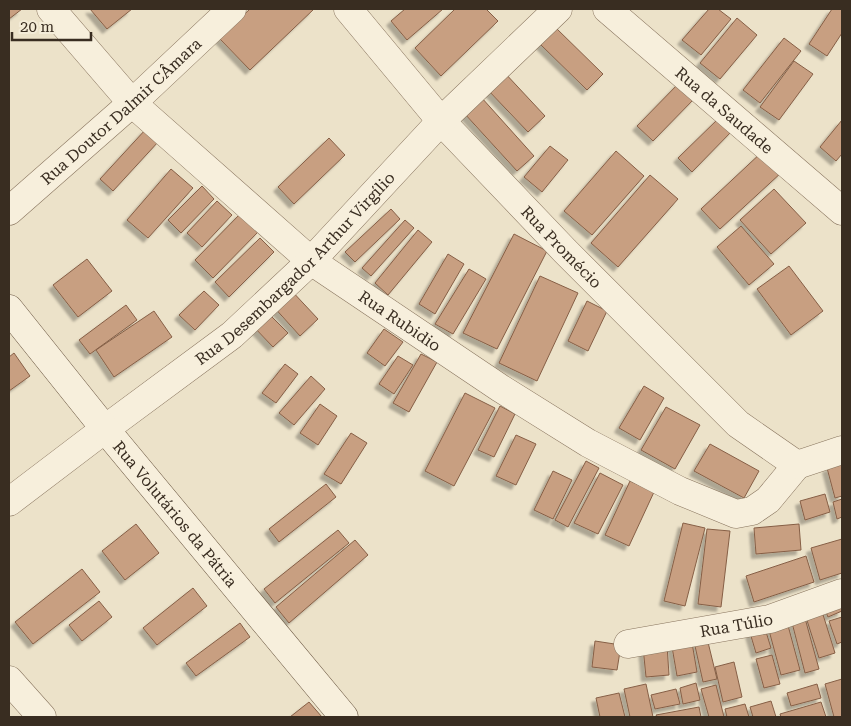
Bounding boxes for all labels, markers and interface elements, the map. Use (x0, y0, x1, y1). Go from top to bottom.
scale bar (12, 10, 91, 42)
text: 20 m (20, 18, 55, 36)
street label: Rua Doutor Dalmir CÂmara (37, 34, 205, 189)
street label: Rua da Saudade (671, 63, 777, 158)
street label: Rua Desembargador Arthur Virgílio (191, 168, 399, 369)
street label: Rua Promécio (517, 202, 606, 292)
street label: Rua Rubidio (355, 287, 445, 356)
street label: Rua Volutários da Pátria (109, 437, 241, 591)
street label: Rua Túlio (698, 610, 775, 641)

